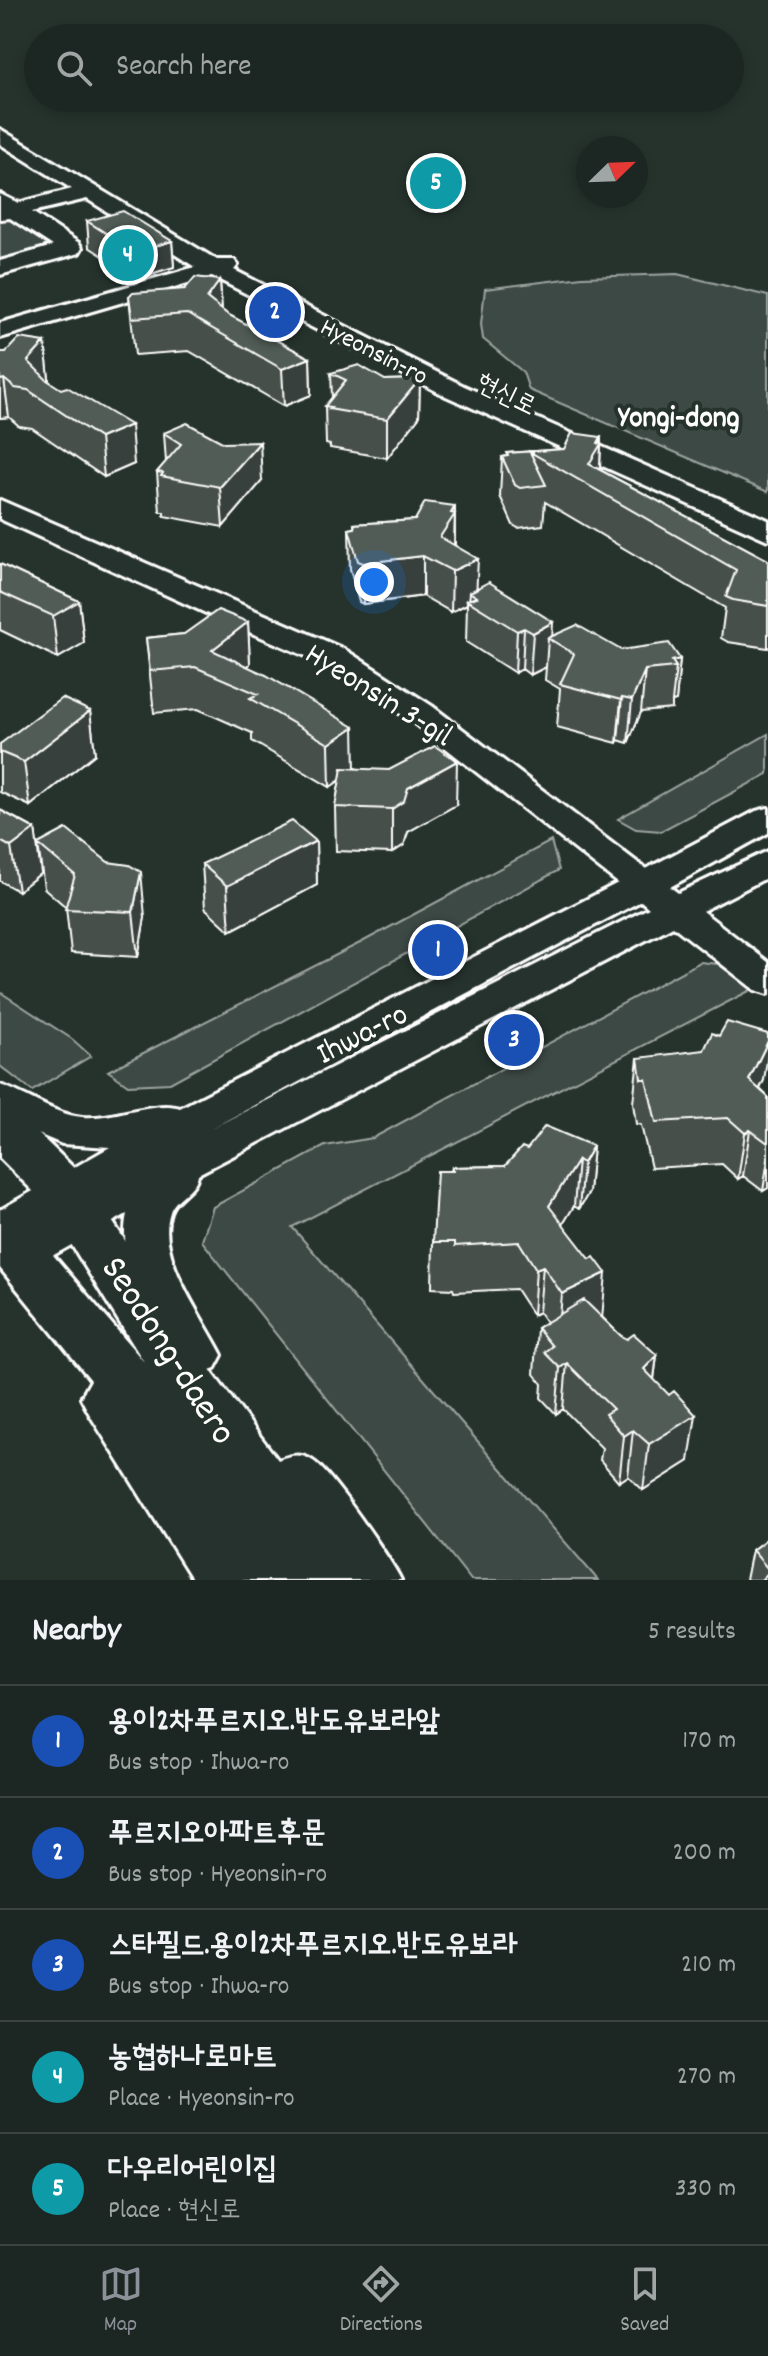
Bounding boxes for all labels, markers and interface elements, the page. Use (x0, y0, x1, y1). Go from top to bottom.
search box (24, 24, 744, 112)
icon: search (52, 46, 96, 90)
text: Search here (116, 47, 252, 90)
north arrow (576, 136, 648, 208)
pin: 5 (410, 153, 462, 213)
pin: 4 (102, 225, 154, 285)
pin: 2 (249, 282, 301, 342)
street label: Hyeonsin-ro (313, 310, 434, 396)
street label: 현신로 (469, 366, 542, 427)
district label: Yongi-dong (617, 399, 740, 442)
your location (354, 562, 394, 602)
street label: Hyeonsin 3-gil (295, 634, 460, 761)
pin: 1 (412, 920, 464, 980)
street label: Ihwa-ro (310, 994, 417, 1079)
pin: 3 (488, 1010, 540, 1070)
street label: Seodong-daero (85, 1247, 248, 1457)
text: Nearby (32, 1608, 121, 1657)
text: 5 results (648, 1614, 736, 1651)
text: 용이2차푸르지오.반도유보라앞 (108, 1702, 440, 1745)
text: 1 (55, 1723, 61, 1760)
text: 170 m (682, 1723, 736, 1760)
text: Bus stop · Ihwa-ro (108, 1745, 289, 1782)
text: 푸르지오아파트후문 (108, 1814, 325, 1857)
text: 2 (52, 1835, 64, 1872)
text: 200 m (672, 1835, 736, 1872)
text: Bus stop · Hyeonsin-ro (108, 1857, 327, 1894)
text: 스타필드.용이2차푸르지오.반도유보라 (108, 1926, 517, 1969)
text: 3 (52, 1947, 64, 1984)
text: 210 m (681, 1947, 736, 1984)
text: Bus stop · Ihwa-ro (108, 1969, 289, 2006)
text: 농협하나로마트 (108, 2038, 277, 2081)
text: 4 (53, 2059, 63, 2096)
text: 270 m (677, 2059, 736, 2096)
text: Place · Hyeonsin-ro (108, 2081, 295, 2118)
text: 다우리어린이집 (108, 2150, 277, 2193)
text: 5 (52, 2171, 64, 2208)
text: 330 m (675, 2171, 736, 2208)
text: Place · 현신로 (108, 2193, 241, 2230)
tab: Map (99, 2262, 143, 2341)
tab: Directions (340, 2262, 423, 2341)
tab: Saved (620, 2262, 669, 2341)

